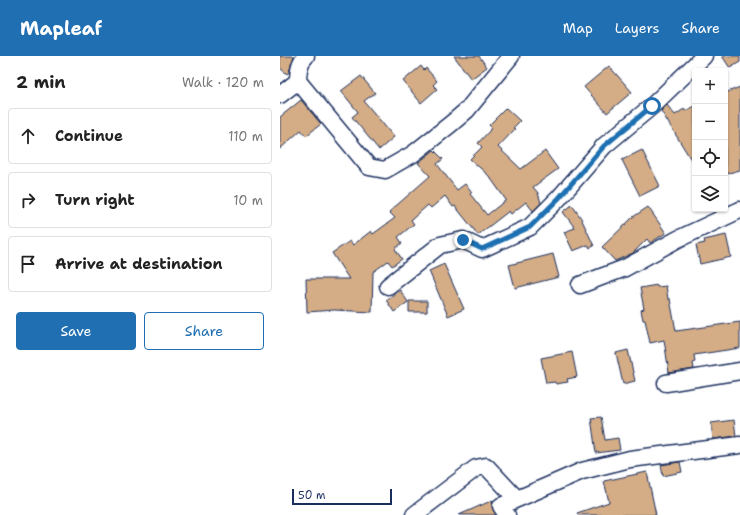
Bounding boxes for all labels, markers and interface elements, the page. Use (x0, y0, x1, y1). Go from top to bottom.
text: Mapleaf (20, 16, 102, 41)
text: Map (563, 19, 593, 37)
text: Layers (615, 19, 659, 37)
text: Share (681, 19, 720, 37)
map controls (692, 68, 728, 212)
button: + (692, 68, 728, 104)
text: 2 min (16, 71, 66, 93)
text: Walk · 120 m (182, 74, 264, 91)
route start (643, 97, 661, 115)
button: − (692, 104, 728, 140)
icon: ahead (17, 125, 39, 147)
text: Continue (55, 126, 123, 146)
text: 110 m (228, 128, 263, 145)
button: locate (692, 140, 728, 176)
button: layers (692, 176, 728, 212)
icon: right (17, 189, 39, 211)
text: Turn right (55, 190, 135, 210)
text: 10 m (233, 192, 263, 209)
route end (454, 231, 472, 249)
icon: arrive (17, 253, 39, 275)
text: Arrive at destination (55, 254, 223, 274)
button: Save (16, 312, 136, 350)
button: Share (144, 312, 264, 350)
scale bar (292, 487, 392, 506)
text: 50 m (298, 488, 326, 503)

